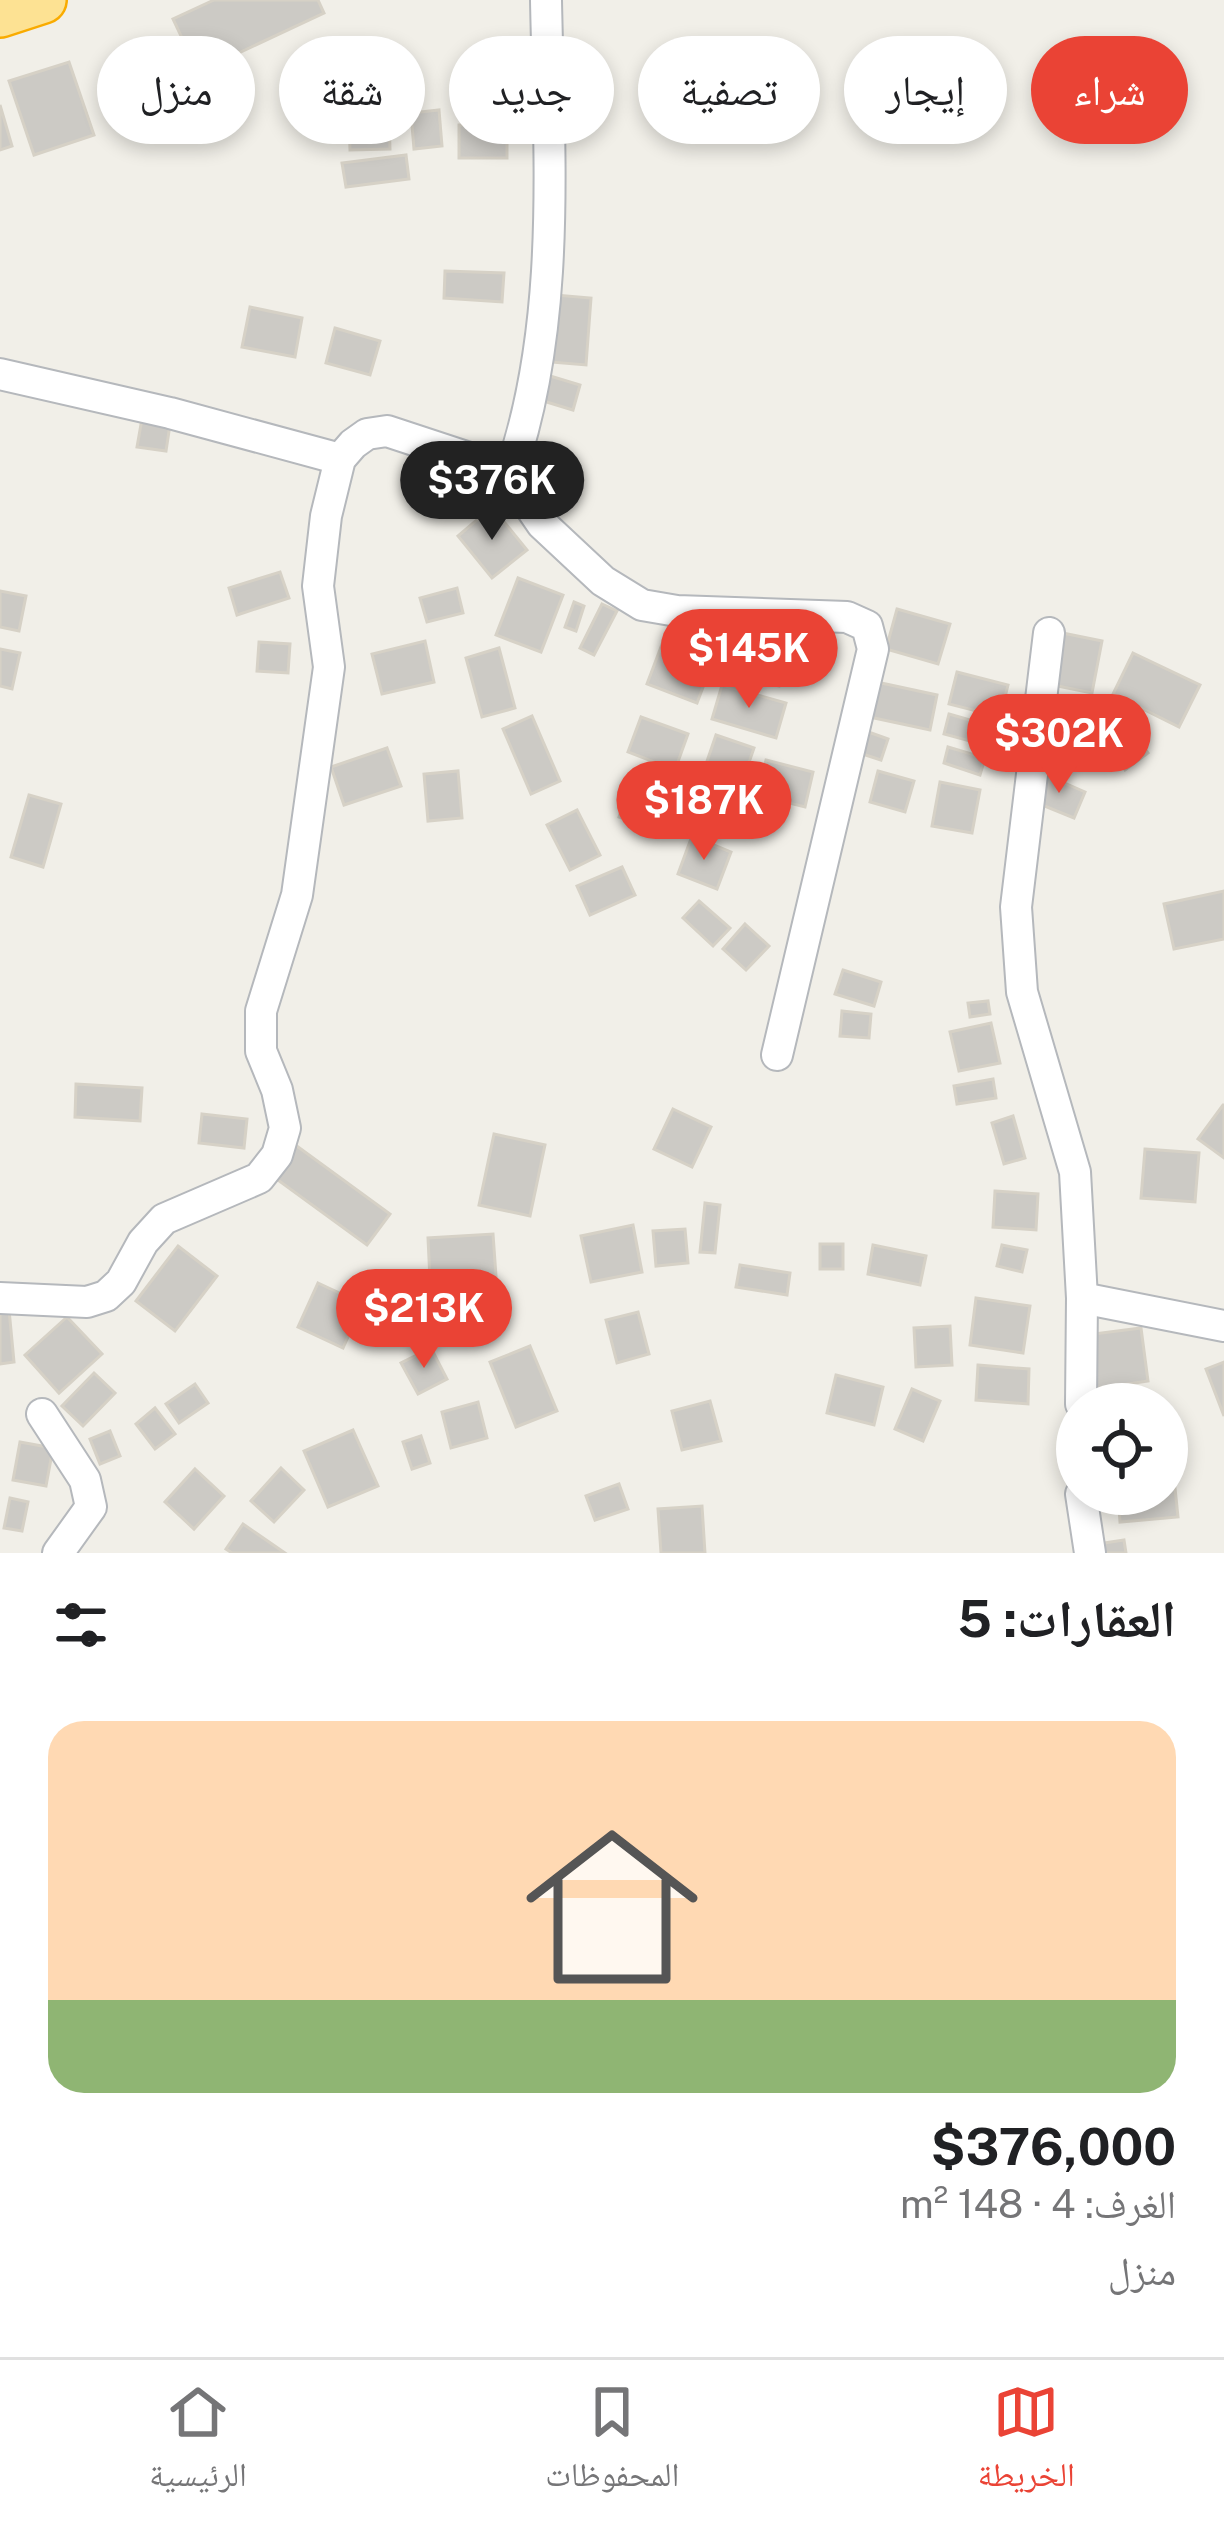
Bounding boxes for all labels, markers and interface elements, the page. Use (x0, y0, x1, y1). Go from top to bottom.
chip: منزل (97, 36, 255, 144)
chip: شقة (279, 36, 425, 144)
chip: جديد (449, 36, 614, 144)
chip: تصفية (638, 36, 820, 144)
chip: إيجار (844, 36, 1007, 144)
chip: شراء (1031, 36, 1188, 144)
pin: $376K (408, 441, 576, 543)
text: $376K (427, 457, 557, 503)
pin: $145K (665, 609, 833, 711)
text: $145K (688, 625, 810, 671)
pin: $302K (975, 694, 1143, 796)
text: $302K (994, 710, 1124, 756)
pin: $187K (620, 761, 788, 863)
text: $187K (643, 777, 765, 823)
pin: $213K (340, 1269, 508, 1371)
text: $213K (363, 1285, 485, 1331)
map controls (1056, 1383, 1188, 1515)
button: locate (1056, 1383, 1188, 1515)
text: العقارات: 5 (958, 1589, 1176, 1648)
icon: filters (48, 1592, 114, 1658)
icon: home (504, 1799, 720, 2015)
text: $376,000 (931, 2117, 1176, 2176)
text: الغرف: 4 · 148 m² (900, 2181, 1176, 2227)
text: منزل (1108, 2248, 1176, 2294)
tab: الرئيسية (149, 2379, 247, 2507)
tab: المحفوظات (545, 2379, 679, 2507)
tab: الخريطة (978, 2379, 1075, 2507)

